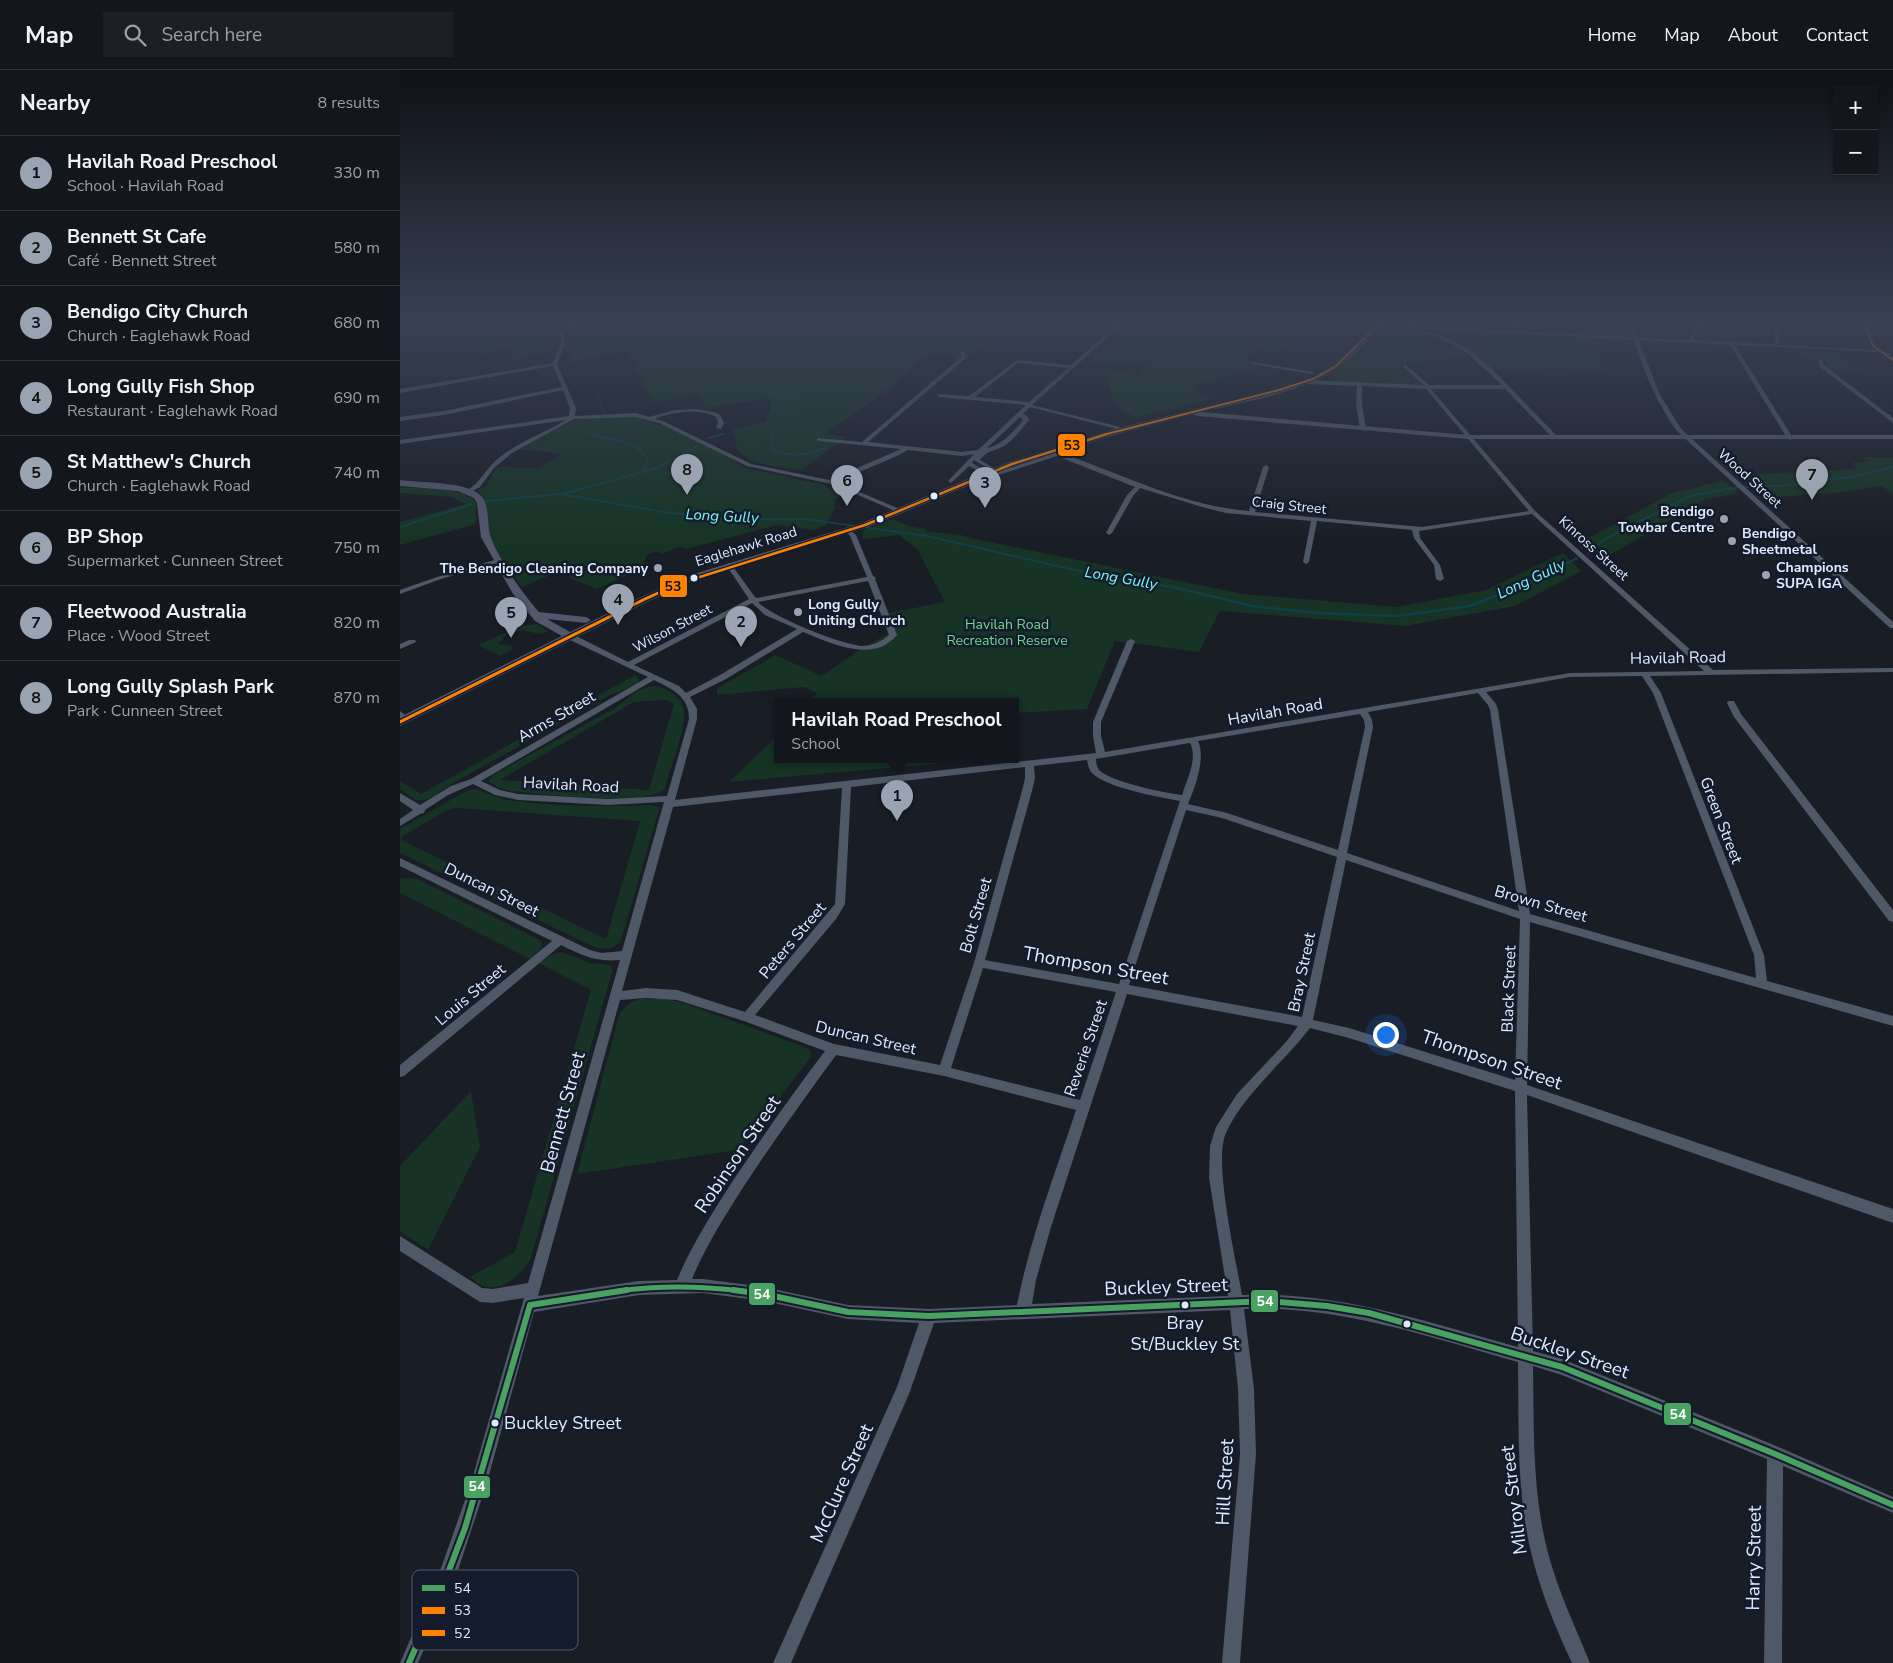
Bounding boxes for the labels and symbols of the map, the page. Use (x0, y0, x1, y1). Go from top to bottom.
line badge: 53 (1057, 433, 1086, 457)
text: 53 (1064, 436, 1080, 455)
street label: Wood Street (1714, 445, 1786, 512)
pin: 8 (671, 454, 703, 495)
pin: 7 (1796, 459, 1828, 500)
pin: 6 (831, 465, 863, 506)
pin: 3 (969, 467, 1001, 508)
unlabelled marker (929, 491, 939, 501)
street label: Craig Street (1251, 492, 1327, 519)
place label: Bendigo Towbar Centre (1618, 502, 1714, 537)
water label: Long Gully (685, 504, 760, 528)
street label: Kinross Street (1555, 512, 1633, 585)
marker: Bendigo Towbar Centre (1718, 513, 1730, 525)
unlabelled marker (875, 514, 885, 524)
street label: Eaglehawk Road (693, 522, 799, 571)
place label: Bendigo Sheetmetal (1742, 524, 1817, 559)
marker: Bendigo Sheetmetal (1726, 535, 1738, 547)
water label: Long Gully (1494, 554, 1570, 604)
place label: Champions SUPA IGA (1776, 558, 1849, 593)
place label: The Bendigo Cleaning Company (440, 559, 649, 578)
marker: The Bendigo Cleaning Company (652, 562, 664, 574)
water label: Long Gully (1083, 562, 1160, 594)
marker: Champions SUPA IGA (1760, 569, 1772, 581)
unlabelled marker (689, 573, 699, 583)
line badge: 53 (659, 574, 688, 598)
text: 53 (665, 577, 681, 596)
pin: 4 (602, 584, 634, 625)
place label: Long Gully Uniting Church (808, 595, 905, 630)
pin: 5 (495, 597, 527, 638)
street label: Wilson Street (629, 600, 715, 657)
pin: 2 (725, 606, 757, 647)
marker: Long Gully Uniting Church (792, 606, 804, 618)
park label: Havilah Road Recreation Reserve (946, 615, 1068, 650)
street label: Havilah Road (1630, 646, 1726, 670)
street label: Arms Street (514, 686, 600, 748)
street label: Havilah Road (1226, 693, 1324, 731)
street label: Havilah Road (522, 771, 620, 799)
street label: Green Street (1694, 774, 1748, 867)
pin: 1 (881, 780, 913, 821)
street label: Duncan Street (441, 858, 543, 922)
street label: Bolt Street (955, 875, 997, 956)
street label: Brown Street (1492, 880, 1590, 928)
street label: Peters Street (754, 897, 831, 983)
street label: Bray Street (1283, 930, 1321, 1014)
street label: Thompson Street (1021, 940, 1171, 992)
street label: Black Street (1496, 945, 1522, 1033)
street label: Louis Street (431, 959, 511, 1031)
street label: Reverie Street (1059, 996, 1113, 1100)
street label: Duncan Street (813, 1016, 919, 1060)
your location (1373, 1022, 1399, 1048)
street label: Thompson Street (1418, 1024, 1566, 1096)
street label: Bennett Street (534, 1048, 592, 1176)
street label: Robinson Street (689, 1090, 787, 1218)
street label: Buckley Street (1104, 1272, 1229, 1302)
line badge: 54 (748, 1282, 776, 1306)
text: 54 (754, 1285, 771, 1304)
line badge: 54 (1250, 1289, 1279, 1313)
text: 54 (1257, 1292, 1274, 1311)
marker: Bray St/Buckley St (1180, 1300, 1190, 1310)
place label: Bray St/Buckley St (1131, 1311, 1240, 1356)
unlabelled marker (1402, 1319, 1412, 1329)
street label: Buckley Street (1507, 1320, 1633, 1386)
line badge: 54 (1663, 1402, 1692, 1426)
text: 54 (1670, 1405, 1687, 1424)
place label: Buckley Street (504, 1411, 622, 1435)
marker: Buckley Street (490, 1418, 500, 1428)
street label: McClure Street (804, 1420, 880, 1547)
street label: Hill Street (1210, 1438, 1240, 1526)
street label: Milroy Street (1494, 1443, 1534, 1556)
line badge: 54 (463, 1475, 491, 1499)
text: 54 (469, 1477, 486, 1496)
street label: Harry Street (1740, 1505, 1768, 1611)
legend (412, 1570, 578, 1650)
text: 54 (454, 1579, 471, 1598)
text: 53 (454, 1601, 471, 1620)
text: 52 (454, 1624, 471, 1643)

